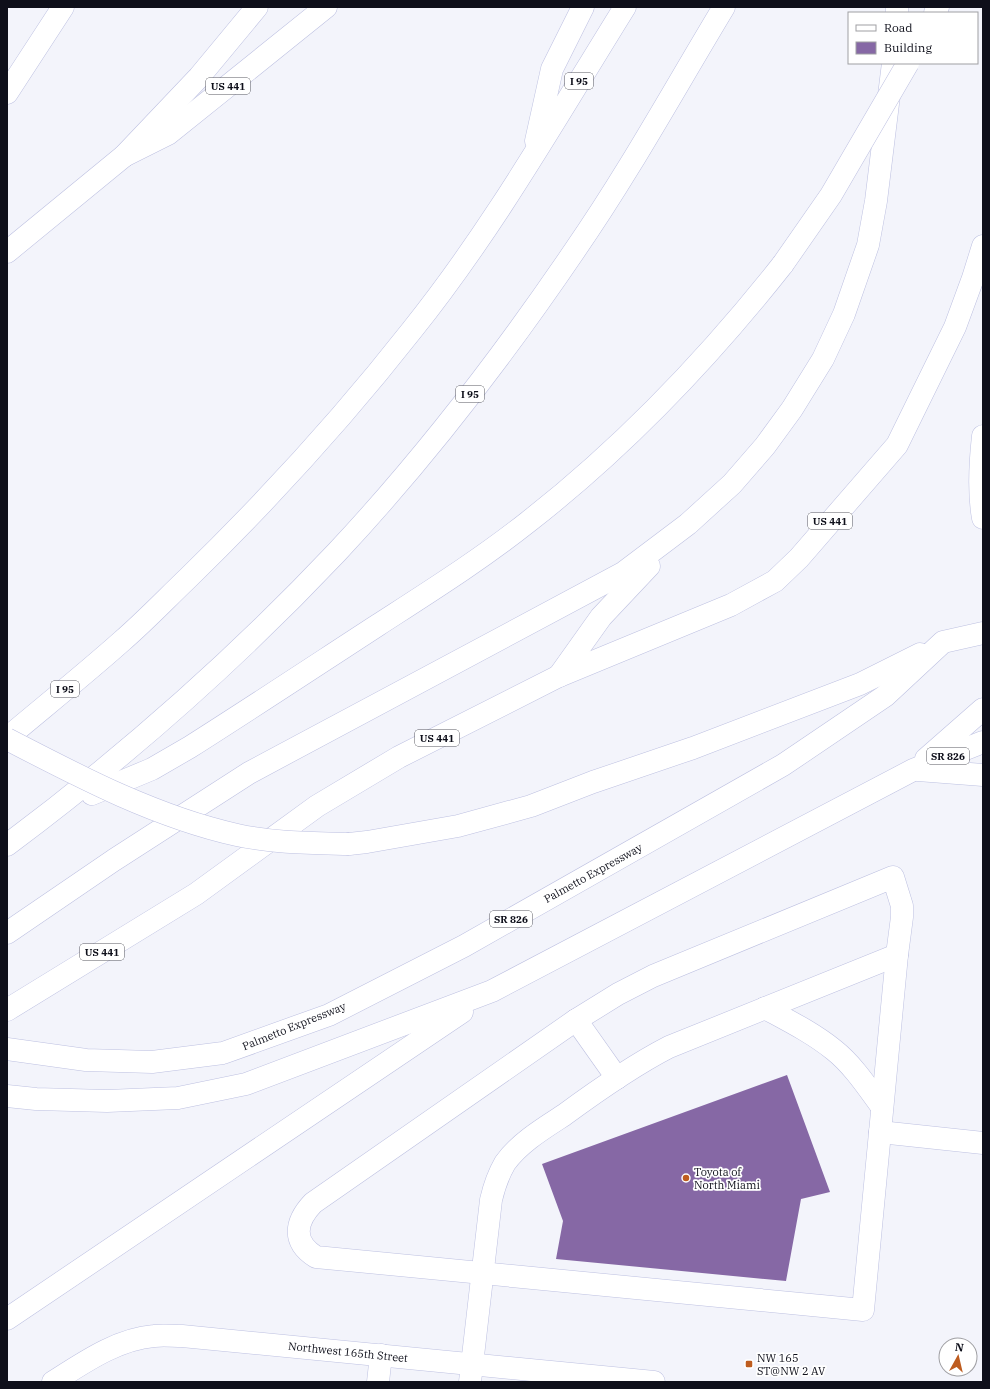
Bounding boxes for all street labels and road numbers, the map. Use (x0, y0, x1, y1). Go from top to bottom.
road number: I 95 (565, 73, 593, 89)
road number: US 441 (206, 78, 250, 94)
road number: I 95 (456, 386, 484, 402)
road number: US 441 (808, 513, 852, 529)
road number: I 95 (51, 681, 79, 697)
road number: US 441 (415, 730, 459, 746)
road number: SR 826 (927, 748, 969, 764)
street label: Palmetto Expressway (541, 840, 645, 906)
road number: SR 826 (490, 911, 532, 927)
road number: US 441 (80, 944, 124, 960)
street label: Palmetto Expressway (240, 999, 348, 1053)
street label: Northwest 165th Street (287, 1339, 409, 1365)

